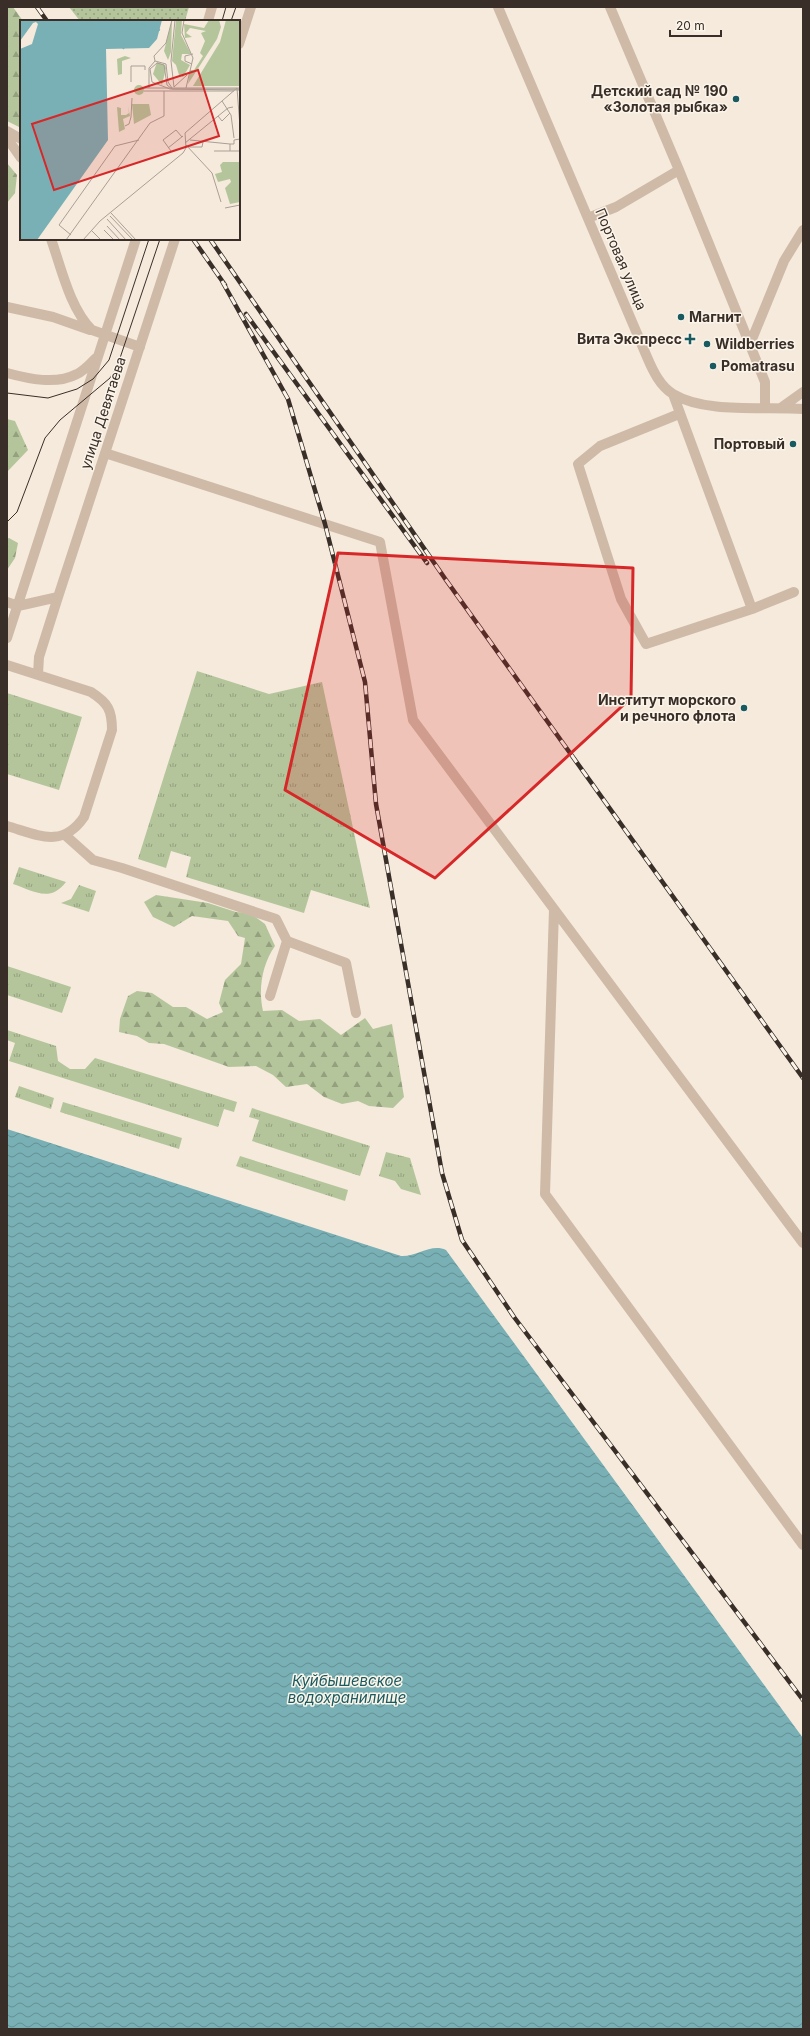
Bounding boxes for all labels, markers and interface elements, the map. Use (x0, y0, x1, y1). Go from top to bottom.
scale bar (670, 12, 721, 38)
text: 20 m (676, 18, 705, 33)
inset map (20, 20, 240, 240)
place label: Детский сад № 190 «Золотая рыбка» (591, 82, 728, 115)
marker: Детский сад № 190 «Золотая рыбка» (731, 94, 741, 104)
street label: Портовая улица (592, 205, 651, 312)
place label: Магнит (689, 308, 741, 325)
marker: Магнит (676, 312, 686, 322)
place label: Вита Экспресс (577, 330, 682, 347)
marker: Вита Экспресс (685, 334, 695, 344)
place label: Wildberries (715, 335, 795, 352)
marker: Wildberries (702, 339, 712, 349)
street label: улица Девятаева (76, 354, 129, 471)
place label: Pomatrasu (721, 357, 795, 374)
marker: Pomatrasu (708, 361, 718, 371)
place label: Портовый (714, 435, 785, 452)
marker: Портовый (788, 439, 798, 449)
place label: Институт морского и речного флота (598, 691, 736, 724)
marker: Институт морского и речного флота (739, 703, 749, 713)
water label: Куйбышевское водохранилище (288, 1671, 406, 1707)

